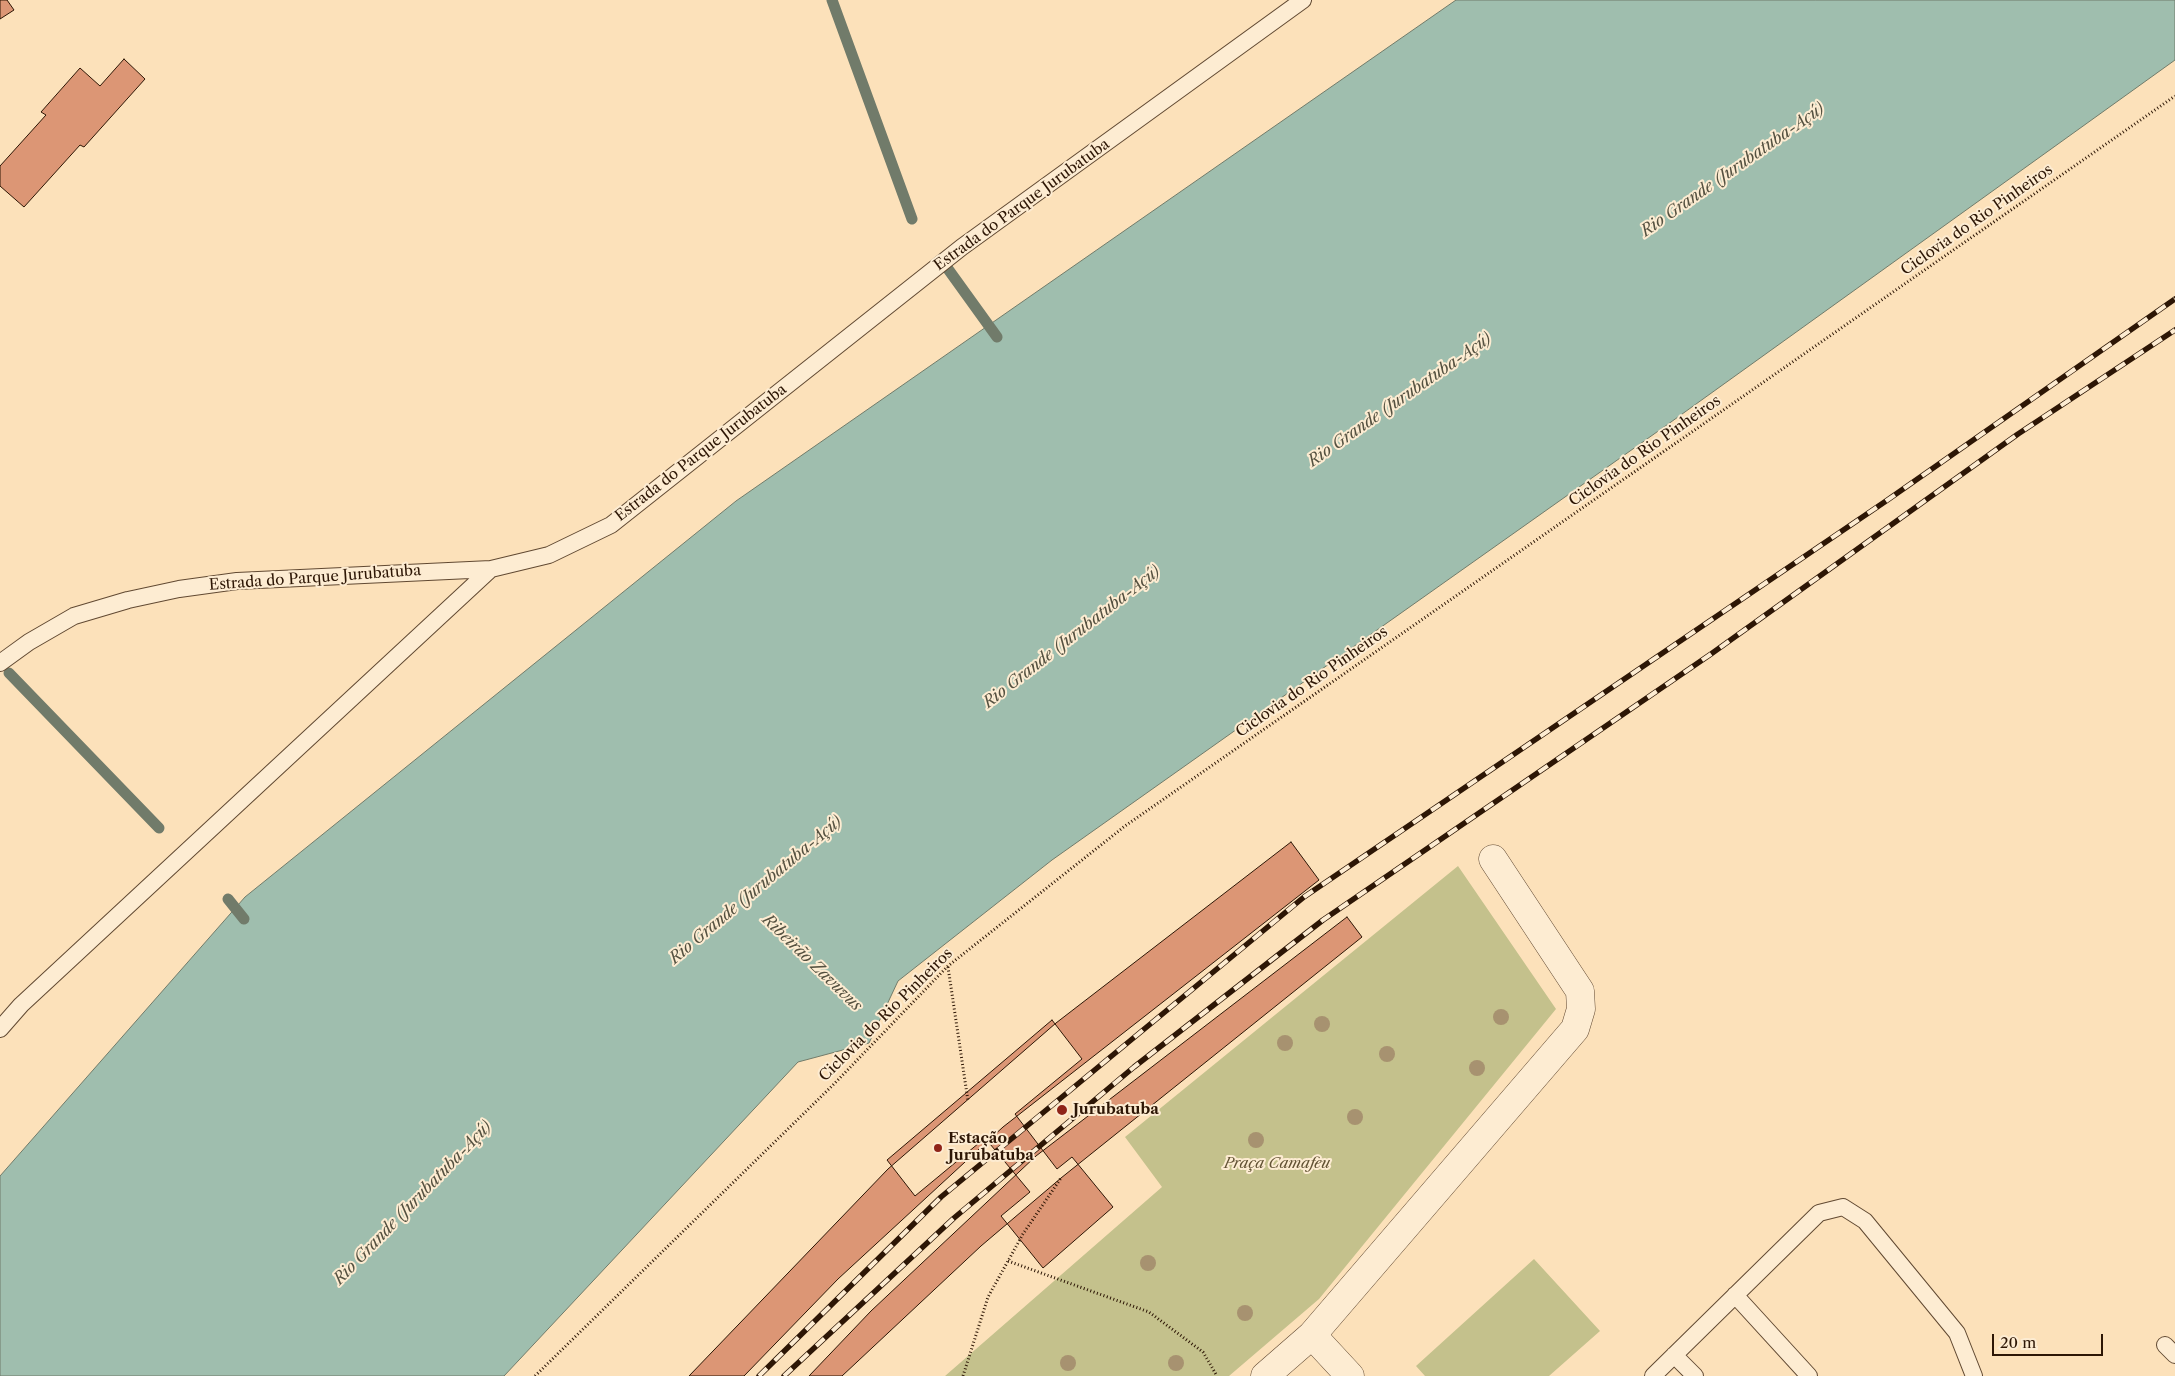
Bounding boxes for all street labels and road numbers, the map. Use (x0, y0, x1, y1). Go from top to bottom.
street label: Estrada do Parque Jurubatuba (931, 135, 1113, 275)
street label: Ciclovia do Rio Pinheiros (1898, 161, 2056, 279)
street label: Estrada do Parque Jurubatuba (612, 381, 790, 525)
street label: Ciclovia do Rio Pinheiros (1566, 392, 1724, 510)
street label: Estrada do Parque Jurubatuba (208, 562, 422, 594)
street label: Ciclovia do Rio Pinheiros (1233, 623, 1391, 741)
street label: Ciclovia do Rio Pinheiros (816, 945, 956, 1085)

